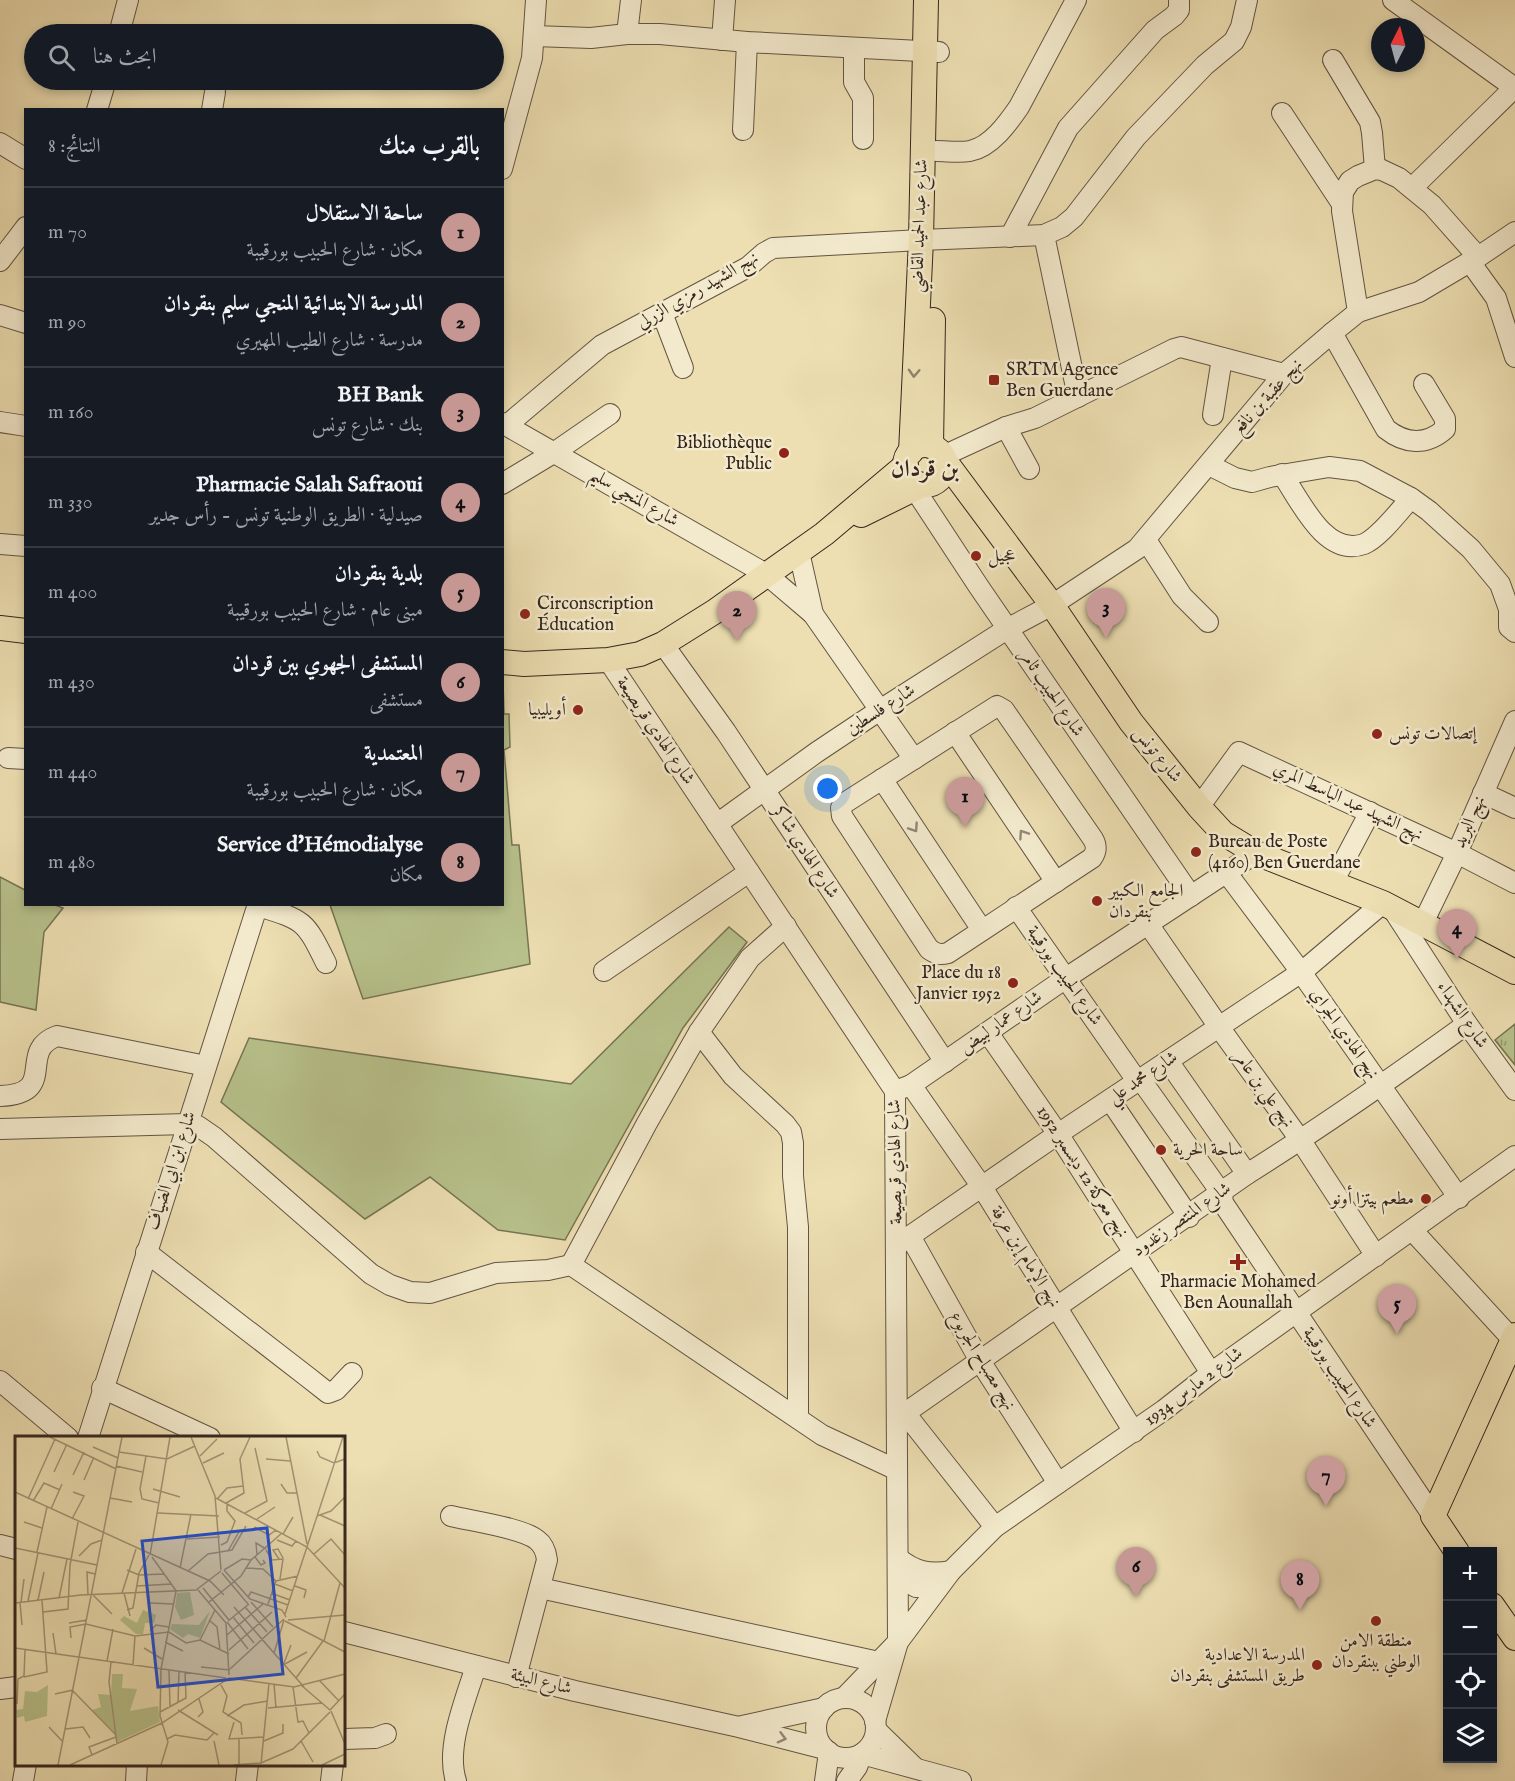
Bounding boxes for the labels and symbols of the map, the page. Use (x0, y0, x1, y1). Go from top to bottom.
north arrow (1371, 18, 1425, 72)
street label: شارع عبد الحميد القاضي (906, 159, 938, 293)
street label: نهج الشهيد رمزي الزرلي (633, 247, 764, 338)
street label: نهج عقبة بن نافع (1228, 354, 1310, 442)
place label: SRTM Agence Ben Guerdane (1006, 359, 1118, 403)
one-way arrow (908, 369, 921, 378)
marker: SRTM Agence Ben Guerdane (987, 373, 1001, 387)
place label: Bibliothèque Public (676, 432, 772, 476)
marker: Bibliothèque Public (777, 446, 791, 460)
district label: بن قردان (891, 454, 960, 485)
street label: شارع المنجي سليم (583, 463, 683, 537)
place label: عجيل (988, 545, 1015, 568)
marker: عجيل (969, 549, 983, 563)
pin: 3 (1086, 588, 1126, 638)
pin: 2 (718, 592, 756, 641)
place label: Circonscription Éducation (537, 593, 654, 637)
marker: Circonscription Éducation (518, 607, 532, 621)
street label: شارع الحبيب ثامر (1011, 645, 1089, 743)
street label: شارع الهادي قريصيعة (609, 673, 700, 790)
street label: شارع فلسطين (842, 679, 921, 743)
place label: أويليبيا (528, 696, 567, 722)
marker: أويليبيا (571, 703, 585, 717)
street label: شارع تونس (1126, 722, 1187, 789)
place label: إتصالات تونس (1389, 723, 1478, 746)
marker: إتصالات تونس (1370, 727, 1384, 741)
street label: نهج الشهيد عبد الباسط المري (1268, 757, 1427, 850)
your location (813, 774, 842, 803)
pin: 1 (946, 778, 984, 827)
street label: نهج البريد (1448, 792, 1494, 853)
street label: شارع الهادي شاكر (763, 799, 844, 904)
one-way arrow (907, 821, 918, 832)
one-way arrow (1019, 829, 1030, 840)
place label: Bureau de Poste (4160) Ben Guerdane (1208, 831, 1361, 875)
marker: Bureau de Poste (4160) Ben Guerdane (1189, 845, 1203, 859)
place label: الجامع الكبير بنقردان (1107, 880, 1184, 924)
marker: الجامع الكبير بنقردان (1090, 894, 1104, 908)
pin: 4 (1438, 910, 1476, 959)
street label: شارع الحبيب بورقيبة (1019, 922, 1107, 1032)
place label: Place du 18 Janvier 1952 (914, 962, 1001, 1006)
marker: Place du 18 Janvier 1952 (1006, 976, 1020, 990)
street label: شارع الشهداء (1429, 977, 1493, 1054)
street label: نهج الهادي الجراي (1302, 984, 1384, 1086)
street label: شارع عمار لبيض (955, 986, 1048, 1062)
street label: نهج علي بن عامر (1224, 1045, 1299, 1135)
street label: شارع محمد علي (1104, 1046, 1185, 1113)
street label: شارع الهادي قريصيعة (883, 1099, 911, 1225)
street label: نهج معركة 12 ديسمبر 1952 (1028, 1101, 1134, 1244)
street label: شارع ابن ابي الضياف (142, 1109, 204, 1234)
place label: ساحة الحرية (1173, 1139, 1243, 1162)
marker: ساحة الحرية (1154, 1143, 1168, 1157)
street label: شارع المنتصر زغدود (1128, 1178, 1237, 1264)
place label: مطعم بيتزا أونو (1329, 1185, 1414, 1215)
marker: مطعم بيتزا أونو (1419, 1192, 1433, 1206)
street label: نهج الإمام إبن عرفة (982, 1202, 1065, 1314)
marker: Pharmacie Mohamed Ben Aounallah (1231, 1255, 1245, 1269)
place label: Pharmacie Mohamed Ben Aounallah (1160, 1271, 1316, 1315)
pin: 5 (1378, 1284, 1416, 1334)
street label: نهج مصباح الجربوع (941, 1307, 1021, 1416)
street label: شارع الحبيب بورقيبة (1295, 1323, 1381, 1434)
street label: شارع 2 مارس 1934 (1140, 1342, 1249, 1433)
inset map (15, 1436, 345, 1766)
pin: 7 (1306, 1456, 1346, 1506)
pin: 6 (1116, 1548, 1156, 1597)
pin: 8 (1280, 1560, 1320, 1610)
marker: منطقة الامن الوطني ببنقردان (1369, 1614, 1383, 1628)
place label: منطقة الامن الوطني ببنقردان (1332, 1630, 1420, 1678)
place label: المدرسة الاعدادية طريق المستشفى بنقردان (1170, 1644, 1305, 1688)
marker: المدرسة الاعدادية طريق المستشفى بنقردان (1310, 1658, 1324, 1672)
street label: شارع البيئة (508, 1663, 574, 1703)
one-way arrow (776, 1731, 787, 1743)

